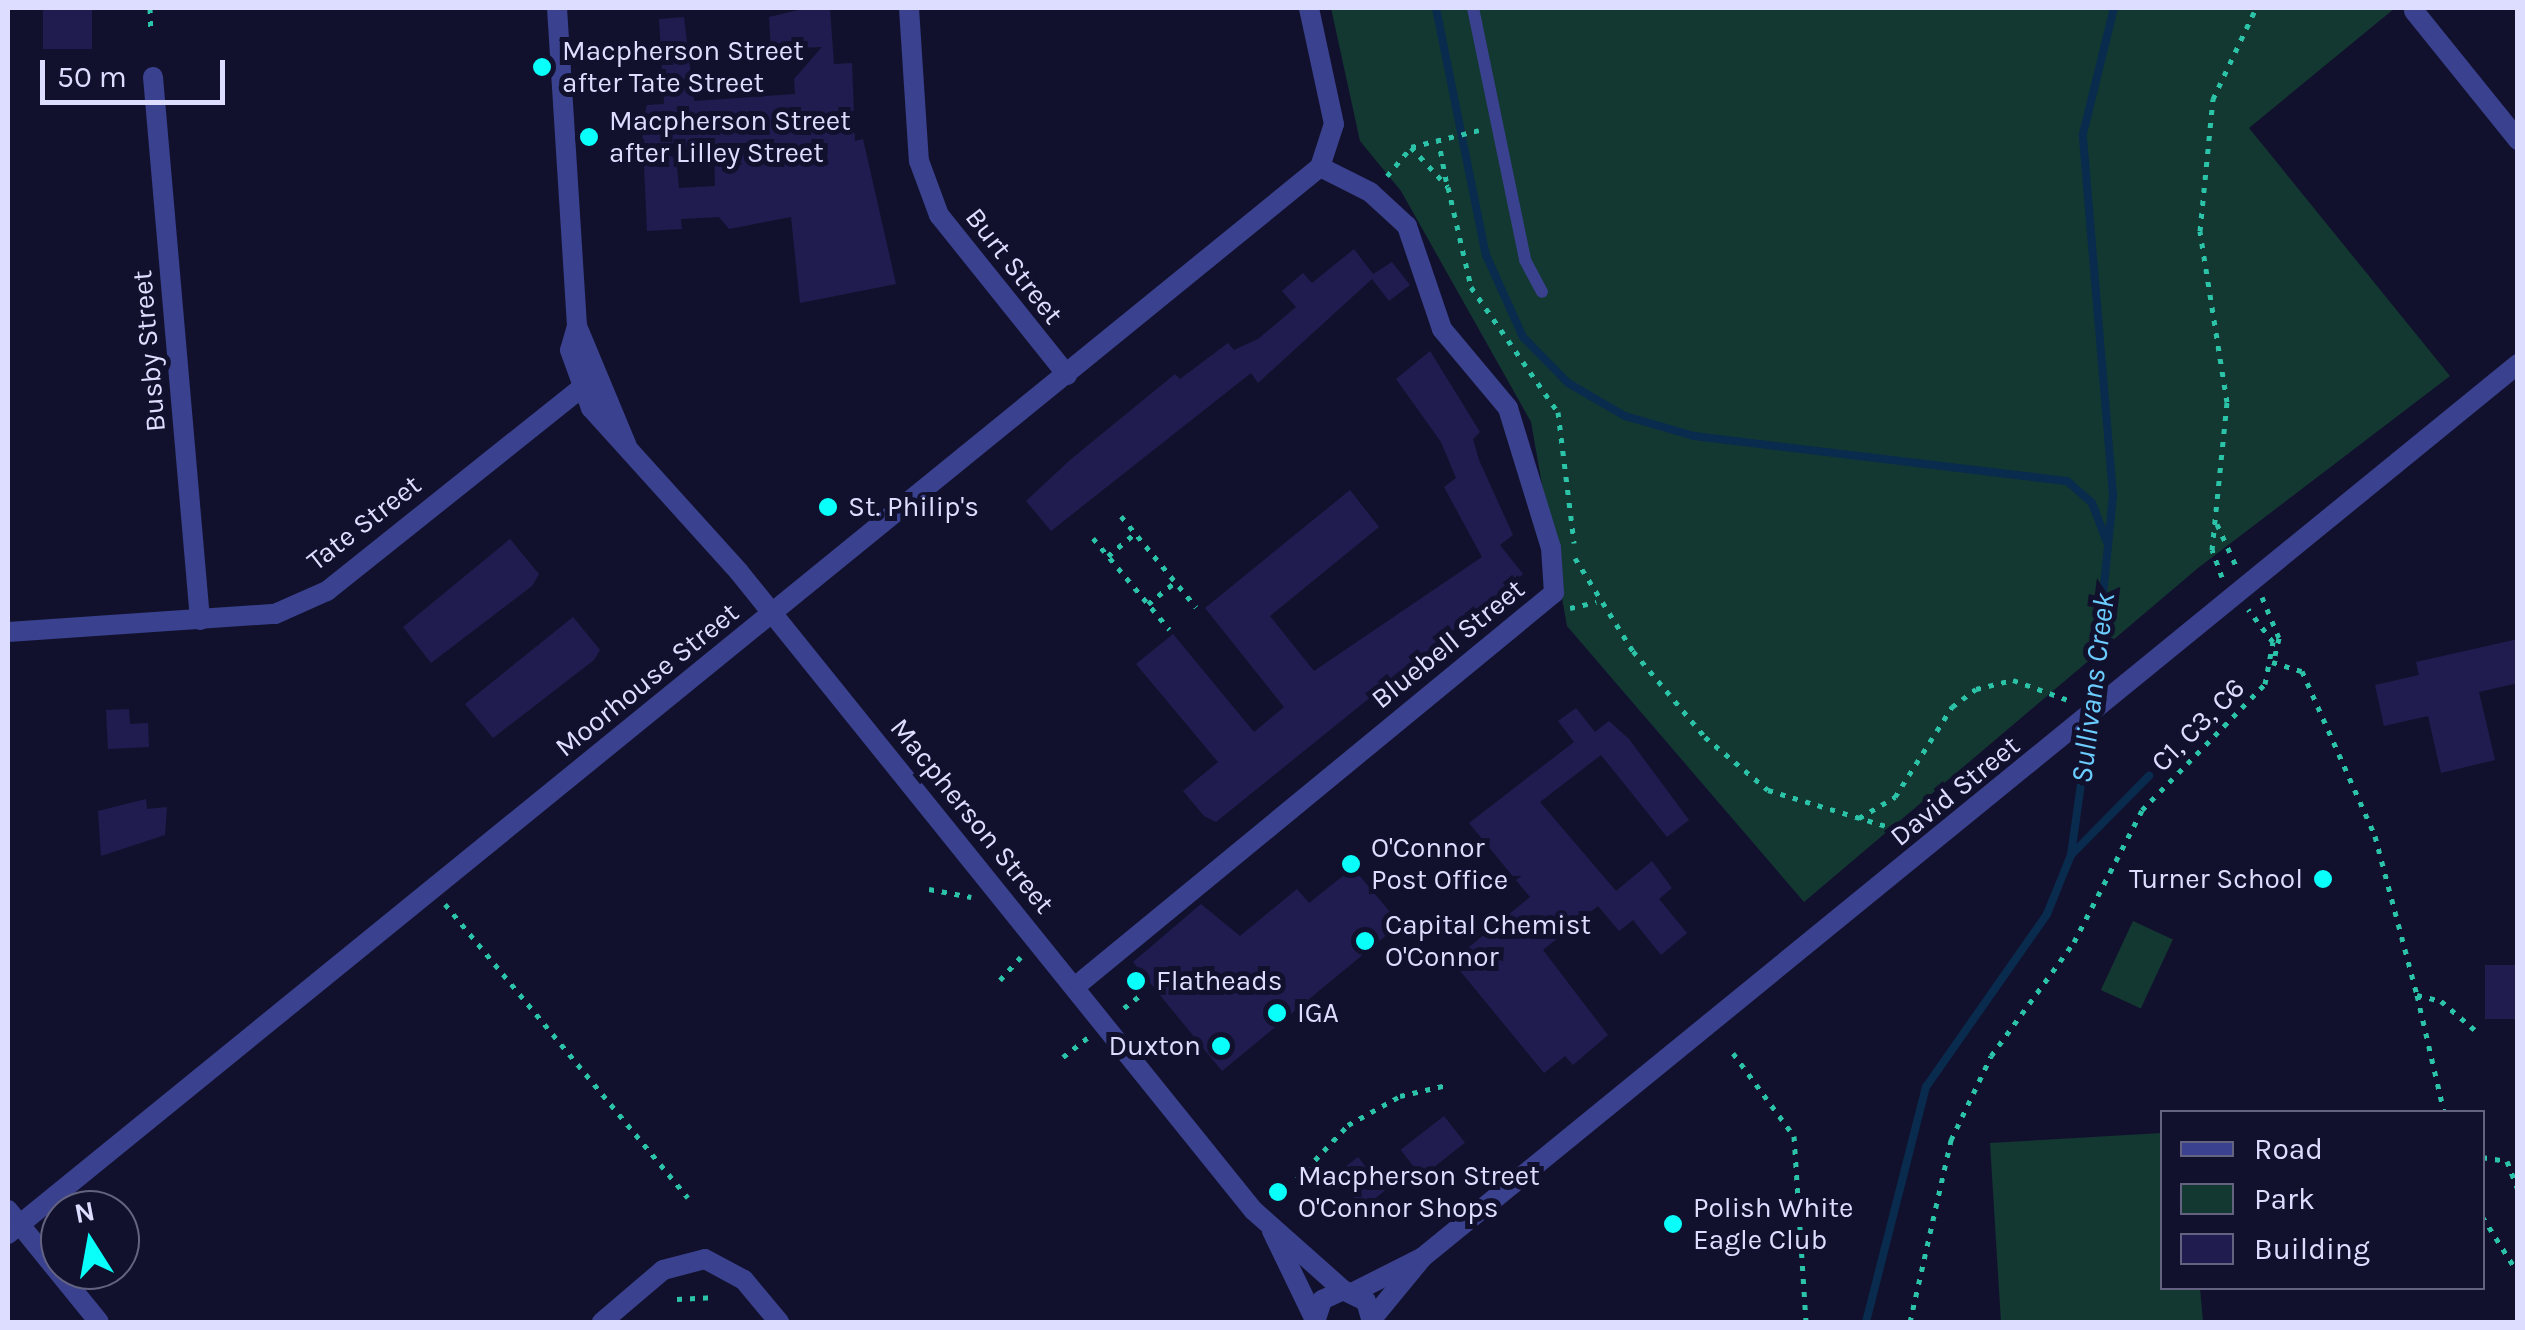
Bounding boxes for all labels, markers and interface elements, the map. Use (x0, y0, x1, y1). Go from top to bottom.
place label: Macpherson Street after Tate Street (562, 34, 804, 100)
scale bar (45, 40, 230, 102)
marker: Macpherson Street after Tate Street (531, 56, 553, 78)
text: 50 m (57, 59, 127, 95)
place label: Macpherson Street after Lilley Street (609, 104, 851, 170)
marker: Macpherson Street after Lilley Street (578, 126, 600, 148)
street label: Burt Street (958, 201, 1070, 331)
street label: Busby Street (125, 269, 173, 433)
street label: Tate Street (300, 468, 428, 578)
place label: St. Philip's (848, 490, 979, 524)
marker: St. Philip's (817, 496, 839, 518)
street label: Bluebell Street (1365, 572, 1531, 716)
water label: Sullivans Creek (2063, 591, 2123, 785)
street label: Moorhouse Street (549, 596, 745, 764)
street label: C1, C3, C6 (2144, 671, 2252, 779)
street label: Macpherson Street (883, 711, 1061, 921)
street label: David Street (1884, 729, 2026, 853)
place label: O'Connor Post Office (1371, 831, 1508, 897)
marker: O'Connor Post Office (1340, 853, 1362, 875)
place label: Turner School (2129, 862, 2303, 896)
marker: Turner School (2312, 868, 2334, 890)
place label: Capital Chemist O'Connor (1385, 908, 1591, 974)
marker: Capital Chemist O'Connor (1354, 930, 1376, 952)
place label: Flatheads (1156, 964, 1282, 998)
marker: Flatheads (1125, 970, 1147, 992)
place label: IGA (1297, 996, 1339, 1030)
marker: IGA (1266, 1002, 1288, 1024)
place label: Duxton (1109, 1029, 1201, 1063)
marker: Duxton (1210, 1035, 1232, 1057)
legend (2160, 1110, 2485, 1290)
text: Road (2254, 1131, 2323, 1167)
place label: Macpherson Street O'Connor Shops (1298, 1159, 1540, 1225)
marker: Macpherson Street O'Connor Shops (1267, 1181, 1289, 1203)
text: Park (2254, 1181, 2315, 1217)
north arrow (40, 1190, 140, 1290)
place label: Polish White Eagle Club (1693, 1191, 1853, 1257)
text: N (72, 1194, 98, 1230)
marker: Polish White Eagle Club (1662, 1213, 1684, 1235)
text: Building (2254, 1231, 2370, 1267)

